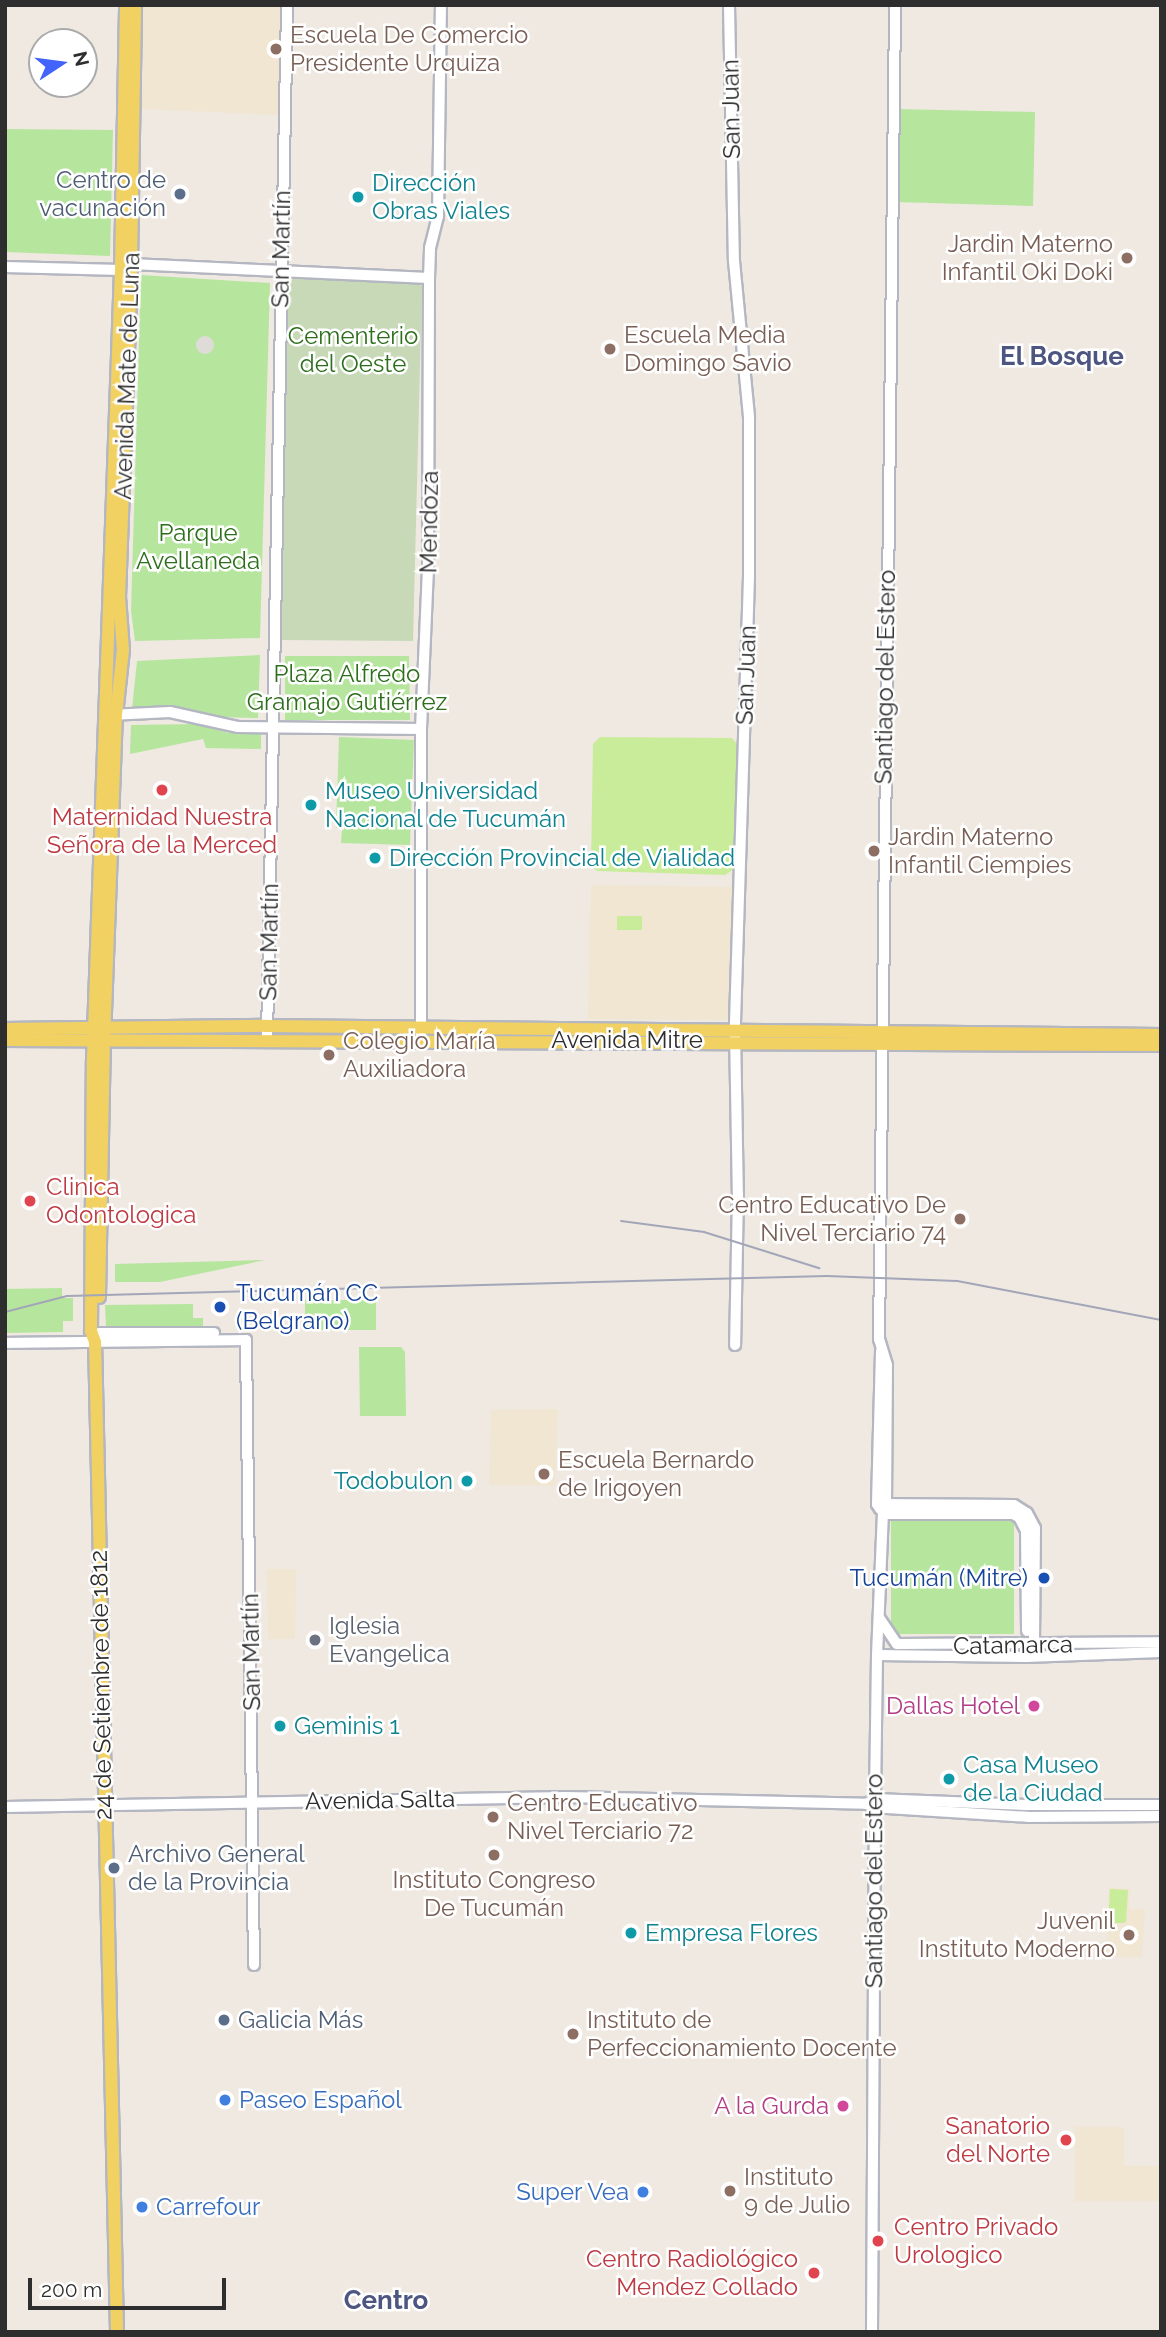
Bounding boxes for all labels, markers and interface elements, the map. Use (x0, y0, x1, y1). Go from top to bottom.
place label: Escuela De Comercio Presidente Urquiza (290, 21, 528, 77)
north arrow (28, 28, 98, 98)
marker: Escuela De Comercio Presidente Urquiza (268, 41, 284, 57)
text: N (69, 49, 94, 68)
street label: San Juan (716, 58, 746, 160)
place label: Centro de vacunación (39, 166, 166, 222)
place label: Dirección Obras Viales (372, 169, 511, 225)
marker: Centro de vacunación (172, 186, 188, 202)
marker: Dirección Obras Viales (350, 189, 366, 205)
street label: San Martín (266, 190, 296, 308)
place label: Jardin Materno Infantil Oki Doki (941, 230, 1113, 286)
marker: Jardin Materno Infantil Oki Doki (1119, 250, 1135, 266)
street label: Avenida Mate de Luna (108, 252, 146, 500)
place label: Escuela Media Domingo Savio (624, 321, 792, 377)
park label: Cementerio del Oeste (288, 322, 418, 378)
marker: Escuela Media Domingo Savio (602, 341, 618, 357)
district label: El Bosque (1000, 341, 1124, 373)
street label: Mendoza (414, 470, 444, 574)
park label: Parque Avellaneda (136, 519, 260, 575)
street label: Santiago del Estero (869, 569, 901, 785)
street label: San Juan (730, 624, 762, 726)
park label: Plaza Alfredo Gramajo Gutiérrez (247, 660, 447, 716)
place label: Museo Universidad Nacional de Tucumán (325, 777, 567, 833)
marker: Maternidad Nuestra Señora de la Merced (152, 780, 172, 800)
marker: Museo Universidad Nacional de Tucumán (303, 797, 319, 813)
place label: Maternidad Nuestra Señora de la Merced (47, 803, 277, 859)
place label: Jardin Materno Infantil Ciempies (888, 823, 1072, 879)
marker: Jardin Materno Infantil Ciempies (866, 843, 882, 859)
place label: Dirección Provincial de Vialidad (389, 844, 737, 872)
marker: Dirección Provincial de Vialidad (367, 850, 383, 866)
street label: San Martín (254, 883, 284, 1001)
street label: Avenida Mitre (551, 1026, 703, 1054)
place label: Colegio María Auxiliadora (343, 1027, 496, 1083)
marker: Colegio María Auxiliadora (321, 1047, 337, 1063)
place label: Clinica Odontologica (46, 1173, 196, 1229)
marker: Clinica Odontologica (20, 1191, 40, 1211)
place label: Centro Educativo De Nivel Terciario 74 (718, 1191, 946, 1247)
marker: Centro Educativo De Nivel Terciario 74 (952, 1211, 968, 1227)
place label: Tucumán CC (Belgrano) (236, 1279, 378, 1335)
marker: Tucumán CC (Belgrano) (210, 1297, 230, 1317)
place label: Escuela Bernardo de Irigoyen (558, 1446, 754, 1502)
marker: Escuela Bernardo de Irigoyen (536, 1466, 552, 1482)
place label: Todobulon (334, 1467, 453, 1495)
marker: Todobulon (459, 1473, 475, 1489)
street label: 24 de Setiembre de 1812 (84, 1550, 118, 1820)
place label: Tucumán (Mitre) (849, 1564, 1028, 1592)
marker: Tucumán (Mitre) (1034, 1568, 1054, 1588)
street label: San Martín (236, 1593, 266, 1711)
place label: Iglesia Evangelica (329, 1612, 450, 1668)
street label: Catamarca (953, 1630, 1073, 1660)
marker: Iglesia Evangelica (307, 1632, 323, 1648)
place label: Dallas Hotel (886, 1692, 1020, 1720)
marker: Dallas Hotel (1026, 1698, 1042, 1714)
place label: Geminis 1 (294, 1712, 400, 1740)
marker: Geminis 1 (272, 1718, 288, 1734)
place label: Casa Museo de la Ciudad (963, 1751, 1103, 1807)
marker: Casa Museo de la Ciudad (941, 1771, 957, 1787)
street label: Santiago del Estero (860, 1773, 888, 1989)
street label: Avenida Salta (304, 1784, 456, 1816)
place label: Centro Educativo Nivel Terciario 72 (507, 1789, 697, 1845)
marker: Centro Educativo Nivel Terciario 72 (485, 1809, 501, 1825)
place label: Archivo General de la Provincia (128, 1840, 305, 1896)
marker: Instituto Congreso De Tucumán (486, 1847, 502, 1863)
marker: Archivo General de la Provincia (106, 1860, 122, 1876)
place label: Instituto Congreso De Tucumán (393, 1866, 595, 1922)
place label: Juvenil Instituto Moderno (919, 1907, 1115, 1963)
place label: Empresa Flores (645, 1919, 818, 1947)
marker: Empresa Flores (623, 1925, 639, 1941)
marker: Juvenil Instituto Moderno (1121, 1927, 1137, 1943)
place label: Galicia Más (238, 2006, 363, 2034)
place label: Instituto de Perfeccionamiento Docente (587, 2006, 896, 2062)
marker: Galicia Más (216, 2012, 232, 2028)
marker: Instituto de Perfeccionamiento Docente (565, 2026, 581, 2042)
place label: Paseo Español (239, 2086, 402, 2114)
marker: Paseo Español (217, 2092, 233, 2108)
place label: A la Gurda (713, 2092, 829, 2120)
marker: A la Gurda (835, 2098, 851, 2114)
place label: Sanatorio del Norte (945, 2112, 1050, 2168)
marker: Sanatorio del Norte (1056, 2130, 1076, 2150)
place label: Instituto 9 de Julio (744, 2163, 851, 2219)
place label: Super Vea (515, 2178, 629, 2206)
marker: Instituto 9 de Julio (722, 2183, 738, 2199)
marker: Super Vea (635, 2184, 651, 2200)
place label: Carrefour (156, 2193, 260, 2221)
marker: Carrefour (134, 2199, 150, 2215)
place label: Centro Privado Urologico (894, 2213, 1058, 2269)
marker: Centro Privado Urologico (868, 2231, 888, 2251)
place label: Centro Radiológico Mendez Collado (586, 2245, 798, 2301)
marker: Centro Radiológico Mendez Collado (804, 2263, 824, 2283)
scale bar (32, 2264, 229, 2308)
text: 200 m (41, 2277, 102, 2302)
district label: Centro (344, 2285, 428, 2317)

